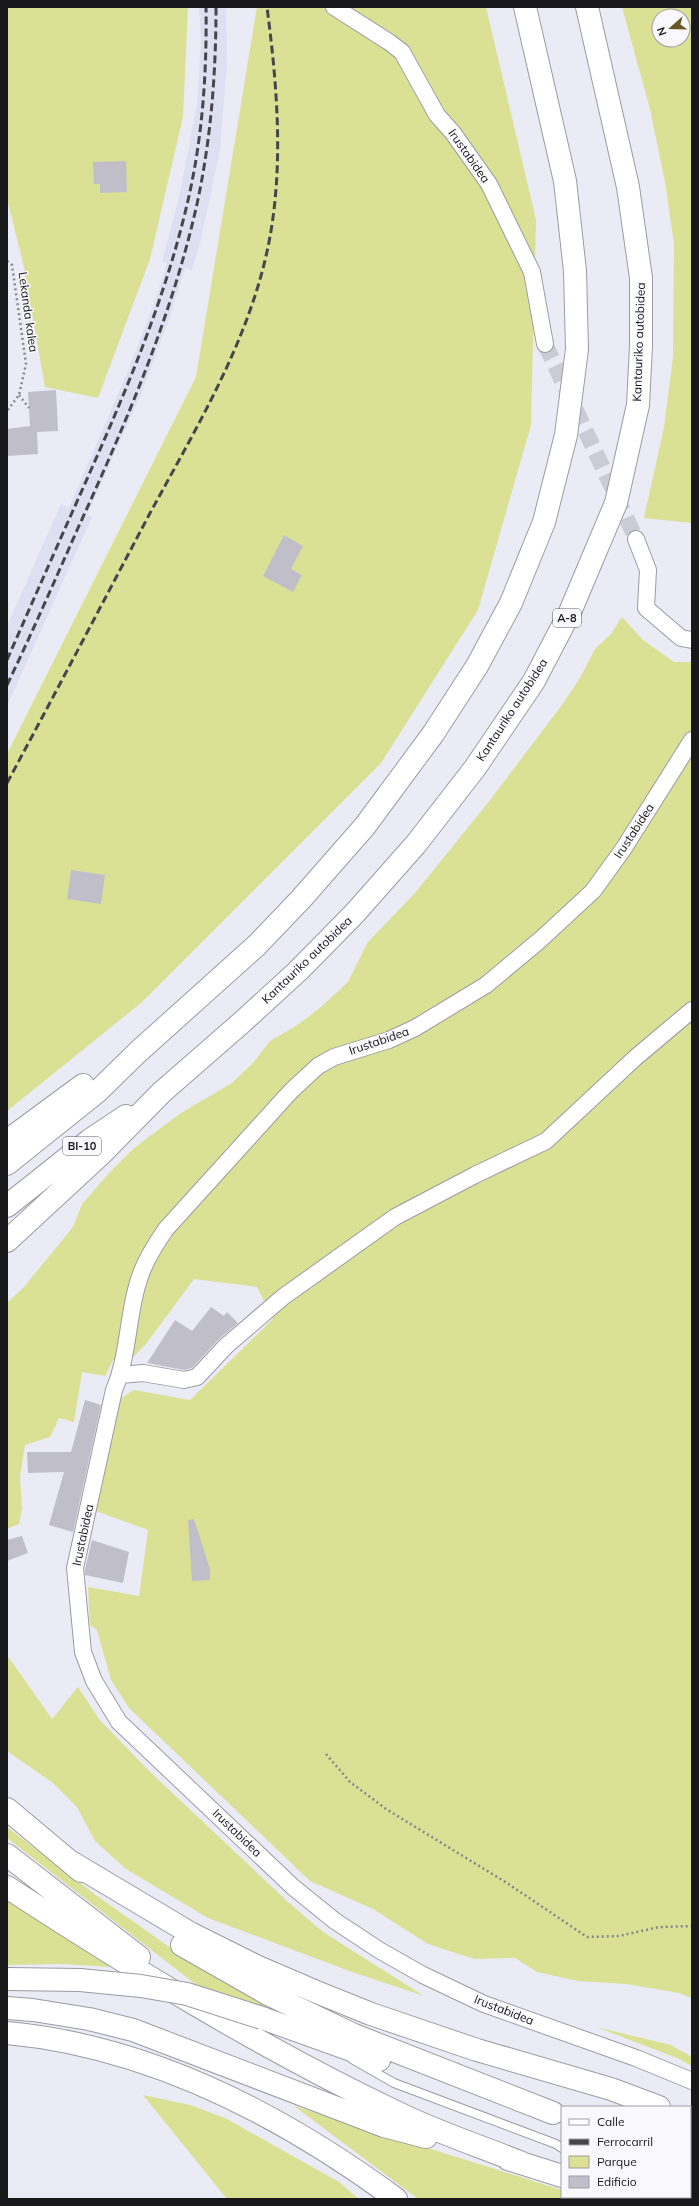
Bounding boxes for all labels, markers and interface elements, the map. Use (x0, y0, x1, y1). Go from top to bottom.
north arrow (651, 8, 691, 48)
text: N (654, 25, 670, 38)
street label: Irustabidea (445, 126, 494, 186)
street label: Lekanda kalea (15, 271, 42, 353)
street label: Kantauriko autobidea (629, 282, 648, 402)
road number: A-8 (553, 609, 581, 627)
street label: Kantauriko autobidea (473, 656, 550, 764)
street label: Irustabidea (610, 800, 657, 861)
street label: Kantauriko autobidea (258, 913, 355, 1007)
street label: Irustabidea (347, 1023, 411, 1058)
road number: BI-10 (63, 1137, 101, 1155)
street label: Irustabidea (69, 1503, 96, 1567)
street label: Irustabidea (210, 1805, 265, 1860)
street label: Irustabidea (472, 1991, 536, 2028)
legend (561, 2106, 691, 2198)
text: Calle (597, 2114, 624, 2129)
text: Ferrocarril (597, 2134, 653, 2149)
text: Parque (597, 2154, 637, 2169)
text: Edificio (597, 2174, 637, 2189)

